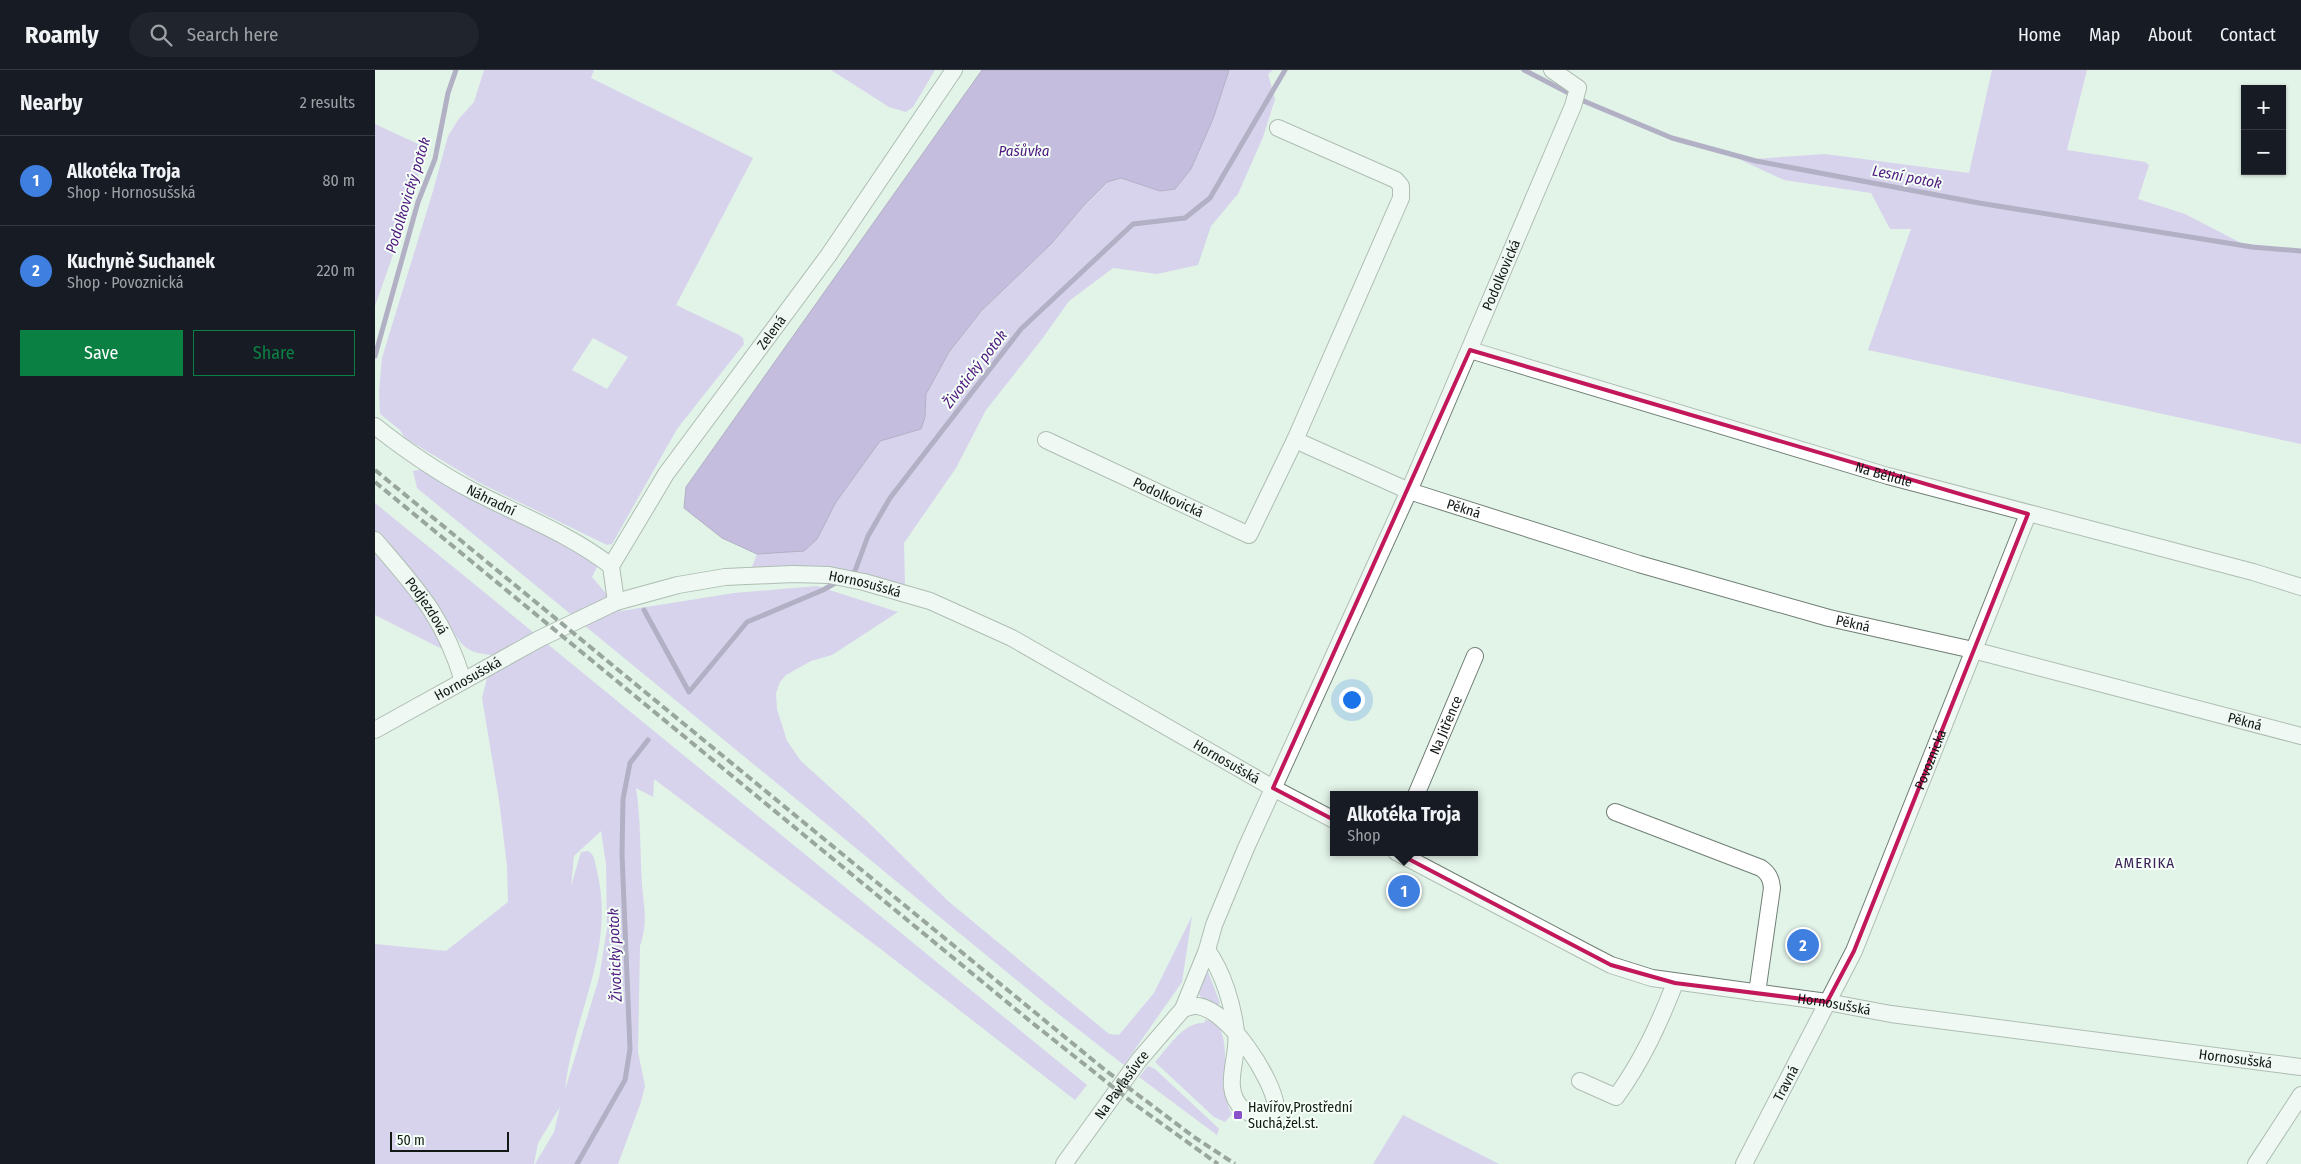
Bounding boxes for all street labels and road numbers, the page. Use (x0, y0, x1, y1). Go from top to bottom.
street label: Podolkovická (1479, 237, 1524, 313)
street label: Zelená (753, 312, 790, 353)
street label: Na Bělidle (1853, 459, 1914, 491)
street label: Podolkovická (1130, 474, 1206, 521)
street label: Náhradní (464, 481, 519, 520)
street label: Pěkná (1445, 496, 1483, 522)
street label: Hornosušská (827, 567, 903, 601)
street label: Podjezdová (401, 574, 452, 637)
street label: Pěkná (1834, 612, 1872, 636)
street label: Hornosušská (432, 654, 504, 704)
street label: Na Jitřence (1426, 693, 1466, 757)
street label: Pěkná (2226, 709, 2264, 734)
street label: Povoznická (1911, 727, 1950, 792)
street label: Hornosušská (1190, 736, 1263, 788)
street label: Hornosušská (1797, 990, 1872, 1019)
street label: Hornosušská (2198, 1046, 2273, 1072)
street label: Na Pavlasůvce (1091, 1047, 1152, 1123)
street label: Travná (1770, 1063, 1802, 1104)

